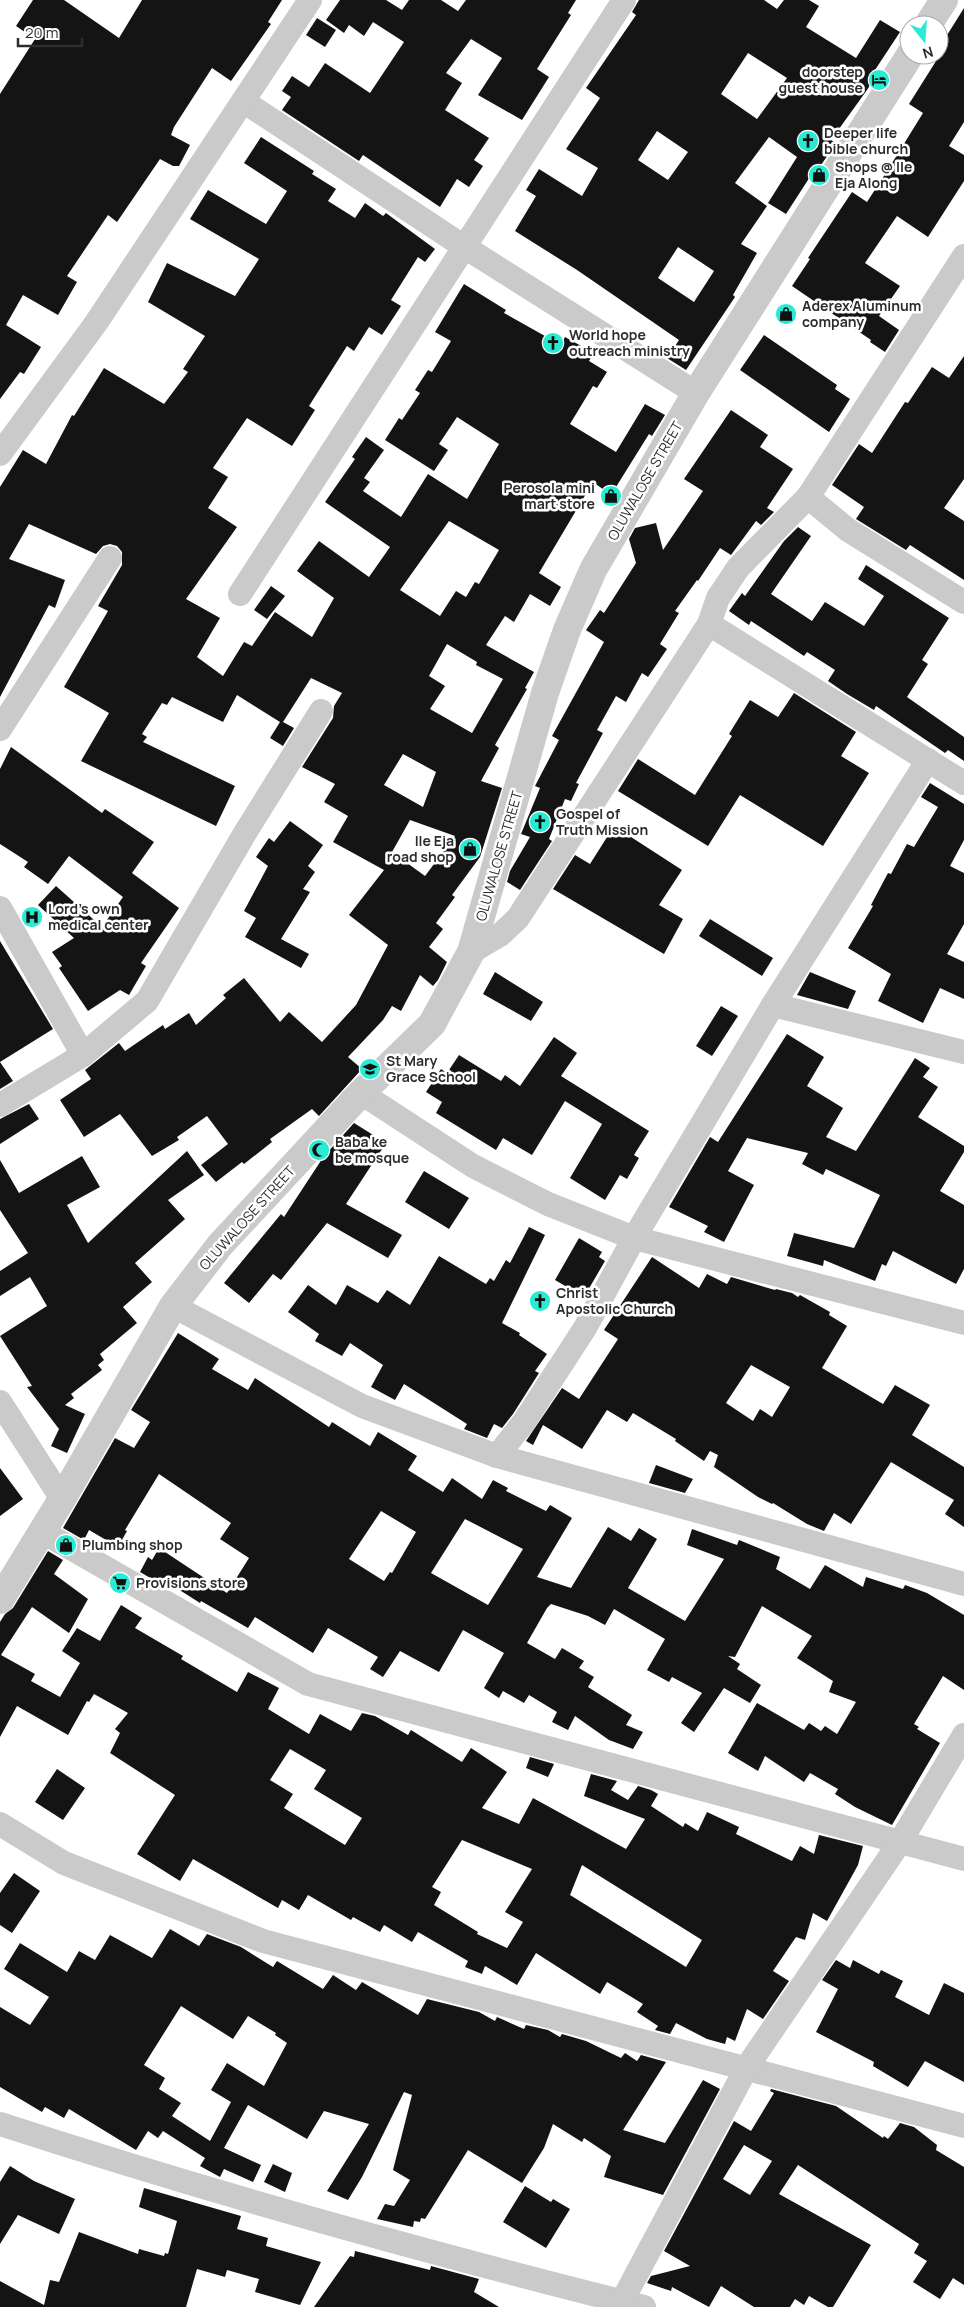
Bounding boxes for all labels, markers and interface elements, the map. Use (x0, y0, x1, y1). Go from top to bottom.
scale bar (18, 15, 81, 47)
north arrow (899, 15, 949, 65)
text: 20 m (25, 22, 58, 43)
text: N (920, 42, 936, 63)
place label: doorstep guest house (779, 62, 863, 97)
hotel icon: doorstep guest house (867, 68, 891, 92)
place label: Deeper life bible church (824, 123, 908, 158)
church icon: Deeper life bible church (796, 129, 820, 153)
place label: Shops @ Ile Eja Along (835, 157, 912, 192)
shop icon: Shops @ Ile Eja Along (807, 163, 831, 187)
place label: Aderex Aluminum company (802, 296, 921, 331)
shop icon: Aderex Aluminum company (774, 302, 798, 326)
place label: World hope outreach ministry (569, 325, 690, 360)
church icon: World hope outreach ministry (541, 331, 565, 355)
street label: OLUWALOSE STREET (603, 417, 687, 544)
place label: Perosola mini mart store (504, 478, 595, 513)
shop icon: Perosola mini mart store (599, 484, 623, 508)
street label: OLUWALOSE STREET (471, 788, 526, 923)
place label: Gospel of Truth Mission (556, 804, 648, 839)
church icon: Gospel of Truth Mission (528, 810, 552, 834)
place label: Ile Eja road shop (387, 831, 454, 866)
shop icon: Ile Eja road shop (458, 837, 482, 861)
place label: Lord's own medical center (48, 899, 149, 934)
hospital icon: Lord's own medical center (20, 905, 44, 929)
place label: St Mary Grace School (386, 1051, 476, 1086)
school or university icon: St Mary Grace School (358, 1057, 382, 1081)
place label: Baba ke be mosque (335, 1132, 409, 1167)
mosque icon: Baba ke be mosque (307, 1138, 331, 1162)
street label: OLUWALOSE STREET (195, 1161, 299, 1274)
place label: Christ Apostolic Church (556, 1283, 673, 1318)
church icon: Christ Apostolic Church (528, 1289, 552, 1313)
shop icon: Plumbing shop (54, 1533, 78, 1557)
place label: Plumbing shop (82, 1535, 183, 1554)
supermarket icon: Provisions store (108, 1571, 132, 1595)
place label: Provisions store (136, 1573, 246, 1592)

